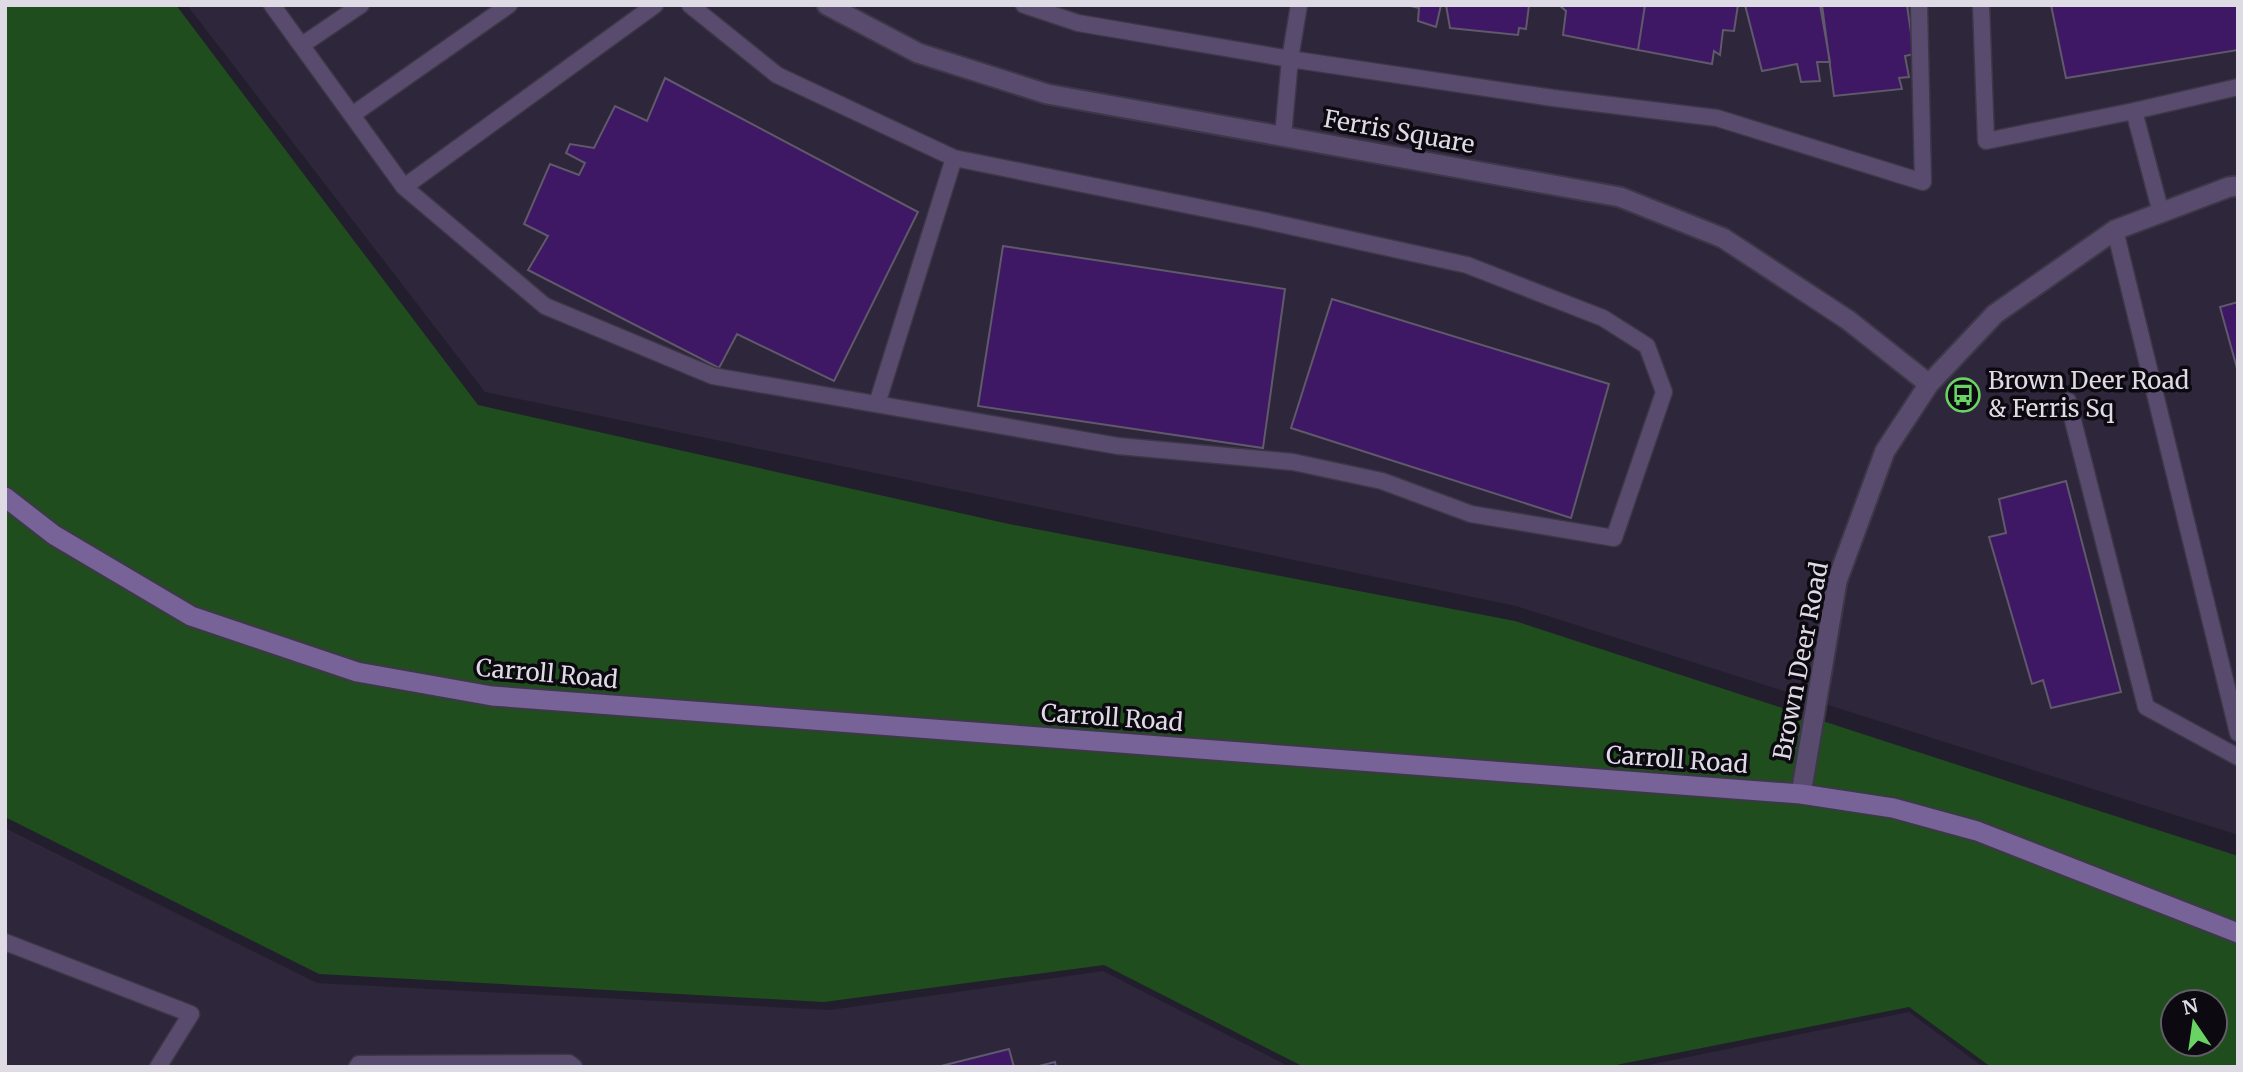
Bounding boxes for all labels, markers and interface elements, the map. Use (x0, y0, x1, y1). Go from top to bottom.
street label: Ferris Square (1321, 103, 1477, 160)
place label: Brown Deer Road & Ferris Sq (1988, 365, 2189, 424)
bus stop icon: Brown Deer Road & Ferris Sq (1944, 376, 1982, 414)
street label: Brown Deer Road (1766, 559, 1835, 763)
street label: Carroll Road (475, 652, 619, 695)
street label: Carroll Road (1040, 697, 1184, 738)
street label: Carroll Road (1605, 739, 1749, 780)
north arrow (2159, 988, 2229, 1058)
text: N (2180, 993, 2200, 1020)

